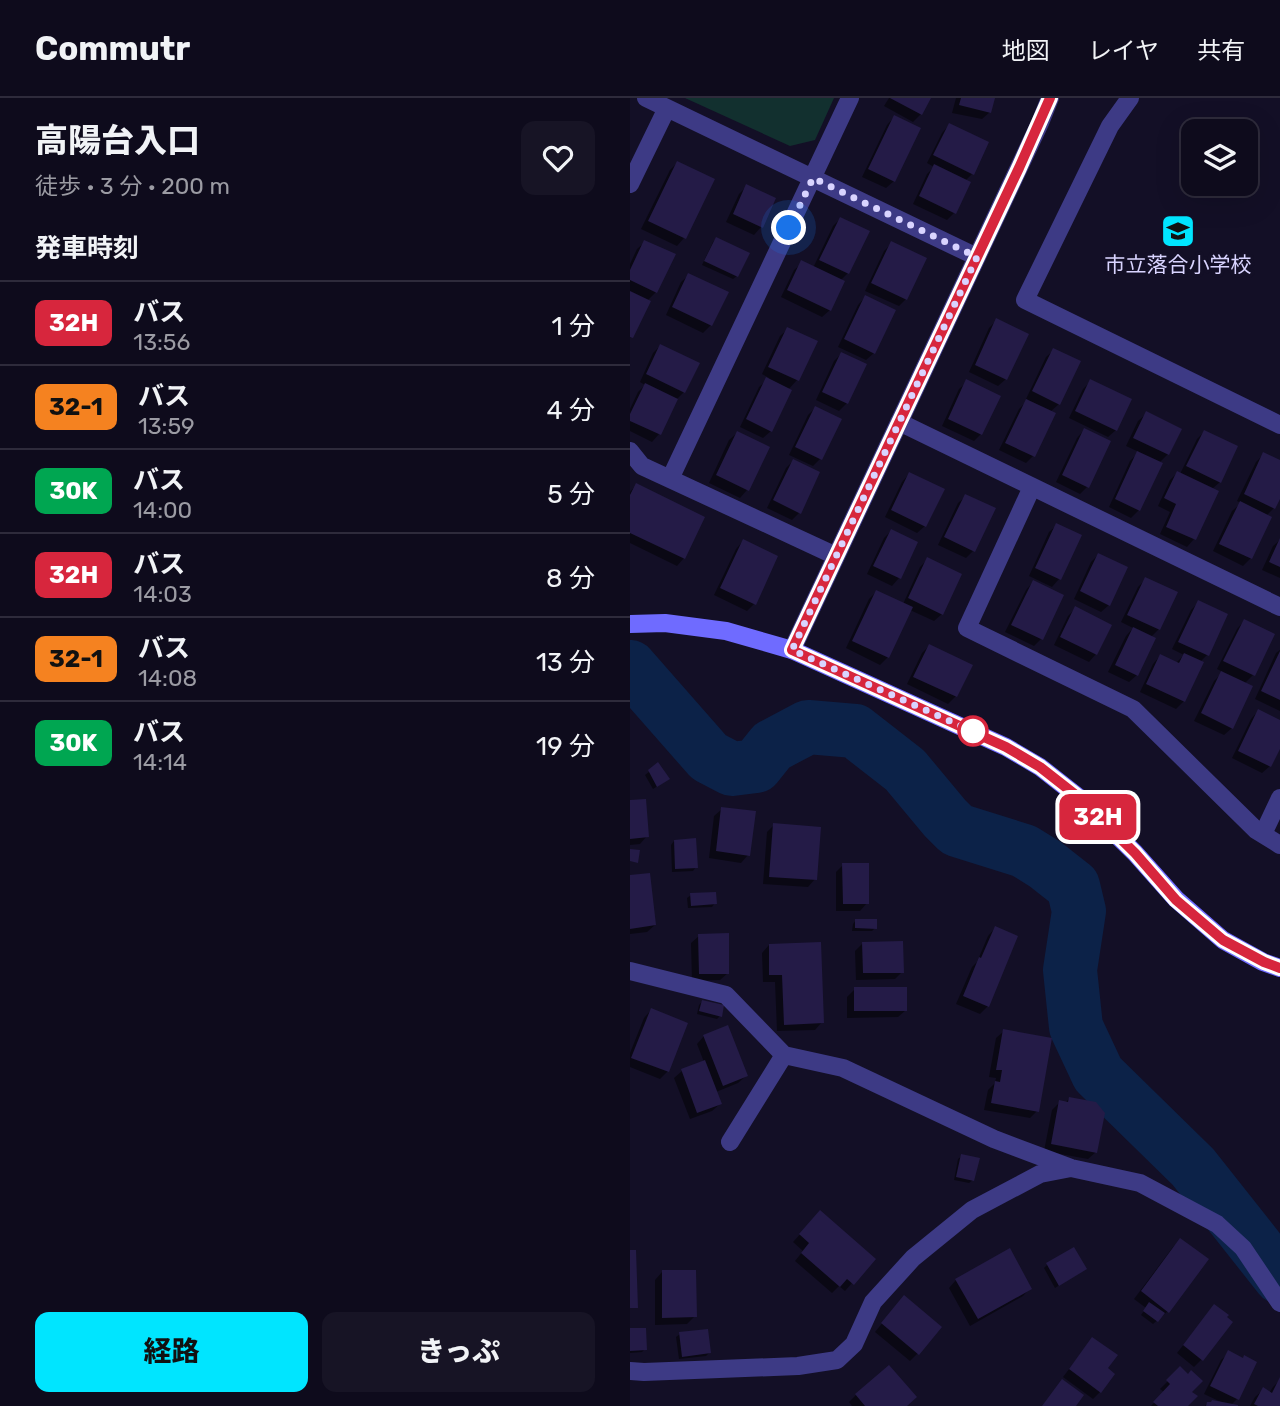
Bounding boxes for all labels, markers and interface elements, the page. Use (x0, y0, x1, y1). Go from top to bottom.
text: Commutr (35, 29, 190, 68)
text: 地図 (1002, 37, 1050, 65)
text: レイヤ (1088, 37, 1159, 65)
text: 共有 (1197, 37, 1245, 65)
map controls (1181, 119, 1258, 196)
button: layers (1181, 119, 1258, 196)
text: 高陽台入口 (35, 121, 200, 160)
button: heart (521, 121, 595, 195)
text: 徒歩 · 3 分 · 200 m (35, 172, 230, 200)
your location (771, 210, 806, 245)
school or university icon: 市立落合小学校 (1159, 212, 1197, 250)
text: 発車時刻 (35, 233, 139, 264)
place label: 市立落合小学校 (1105, 252, 1252, 277)
text: バス (133, 297, 185, 328)
text: 32H (49, 309, 98, 337)
text: 1 分 (552, 311, 595, 342)
text: 13:56 (133, 328, 190, 356)
text: バス (138, 381, 190, 412)
text: 32-1 (49, 393, 103, 421)
text: 4 分 (546, 395, 595, 426)
text: 13:59 (138, 412, 195, 440)
text: バス (133, 465, 185, 496)
text: 30K (49, 477, 98, 505)
text: 5 分 (547, 479, 595, 510)
text: 14:00 (133, 496, 192, 524)
text: バス (133, 549, 185, 580)
text: 32H (49, 561, 98, 589)
text: 8 分 (546, 563, 595, 594)
text: 14:03 (133, 580, 192, 608)
text: バス (138, 633, 190, 664)
text: 32-1 (49, 645, 103, 673)
text: 13 分 (536, 647, 595, 678)
text: 14:08 (138, 664, 197, 692)
unlabelled marker (958, 716, 988, 746)
text: バス (133, 717, 185, 748)
text: 30K (49, 729, 98, 757)
text: 19 分 (536, 731, 595, 762)
text: 14:14 (133, 748, 187, 776)
line badge: 32H (1058, 794, 1138, 840)
text: 32H (1073, 803, 1123, 831)
button: 経路 (35, 1312, 308, 1392)
button: きっぷ (322, 1312, 595, 1392)

